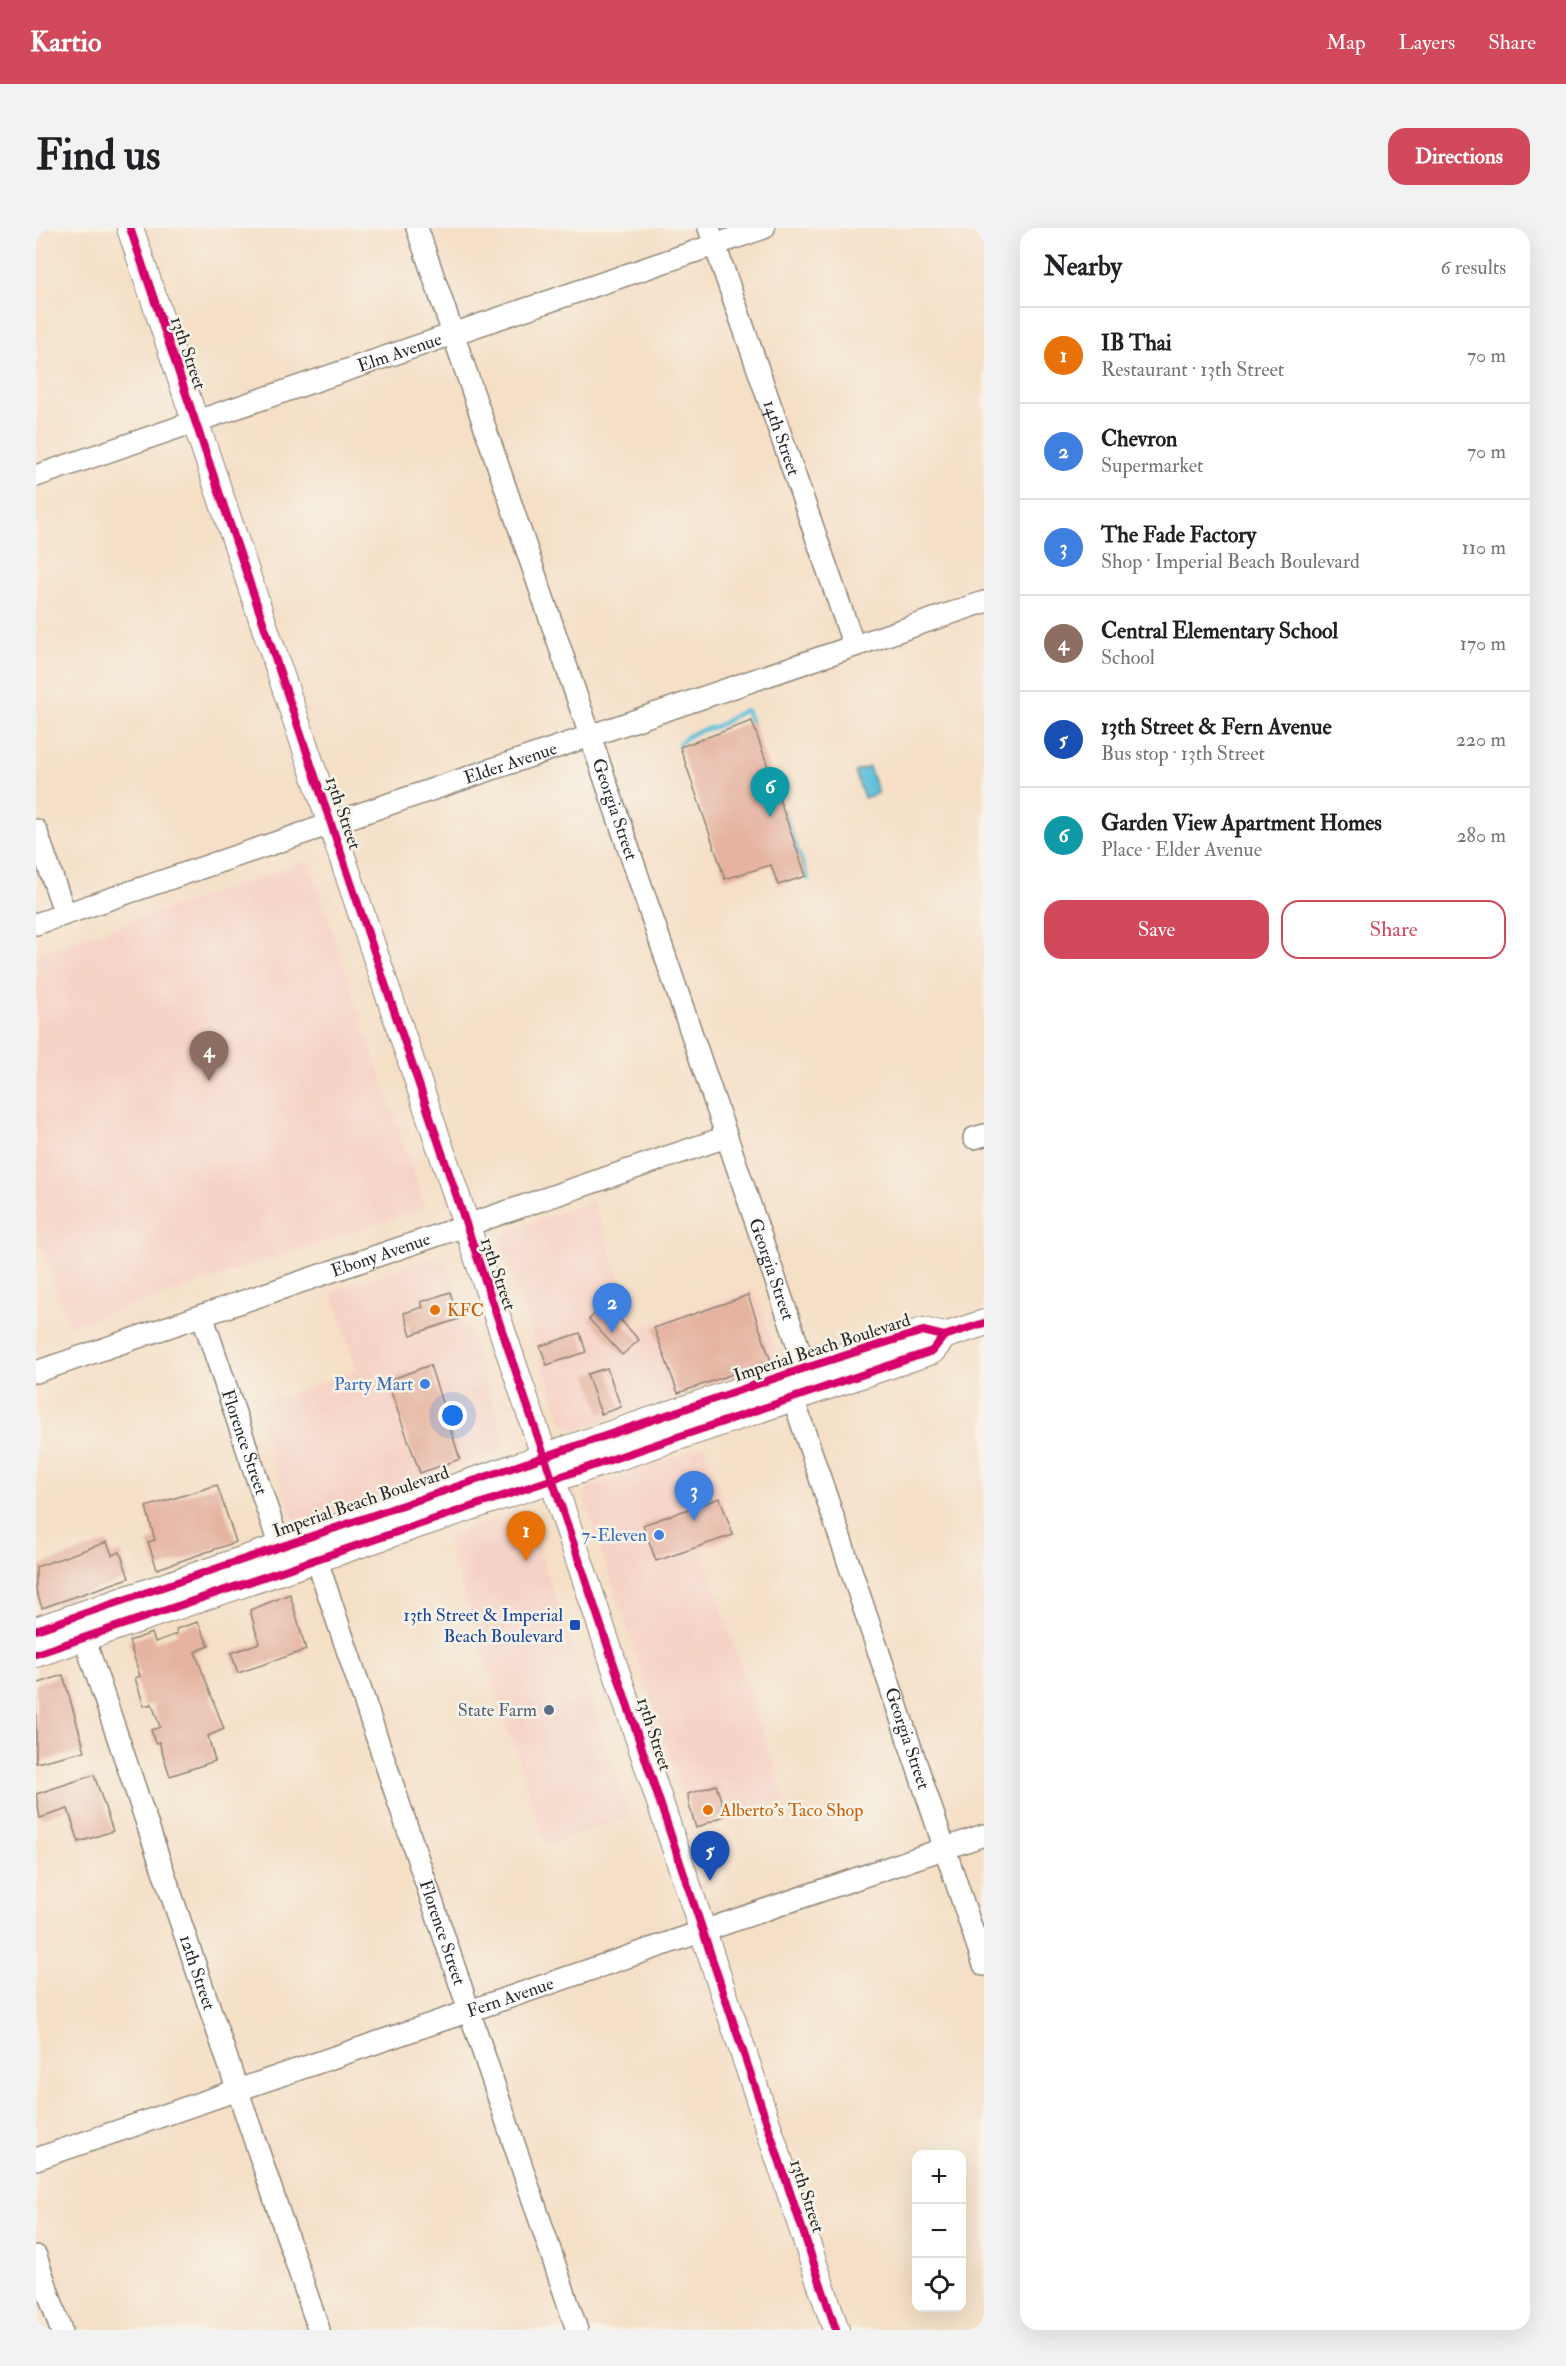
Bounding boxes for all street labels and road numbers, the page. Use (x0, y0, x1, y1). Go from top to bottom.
street label: 13th Street (165, 313, 211, 393)
street label: Elm Avenue (354, 327, 445, 377)
street label: 14th Street (758, 397, 806, 479)
street label: Elder Avenue (461, 736, 560, 789)
street label: Georgia Street (587, 755, 643, 863)
street label: 13th Street (320, 773, 366, 853)
street label: Georgia Street (744, 1215, 800, 1323)
street label: Ebony Avenue (328, 1227, 434, 1282)
street label: 13th Street (475, 1234, 521, 1314)
street label: Imperial Beach Boulevard (731, 1308, 914, 1387)
street label: Florence Street (216, 1386, 273, 1498)
street label: Imperial Beach Boulevard (270, 1461, 452, 1543)
street label: Georgia Street (880, 1684, 936, 1793)
street label: 13th Street (631, 1694, 677, 1774)
street label: Florence Street (414, 1877, 471, 1988)
street label: 12th Street (174, 1932, 221, 2013)
street label: Fern Avenue (464, 1971, 557, 2022)
street label: 13th Street (784, 2156, 830, 2236)

